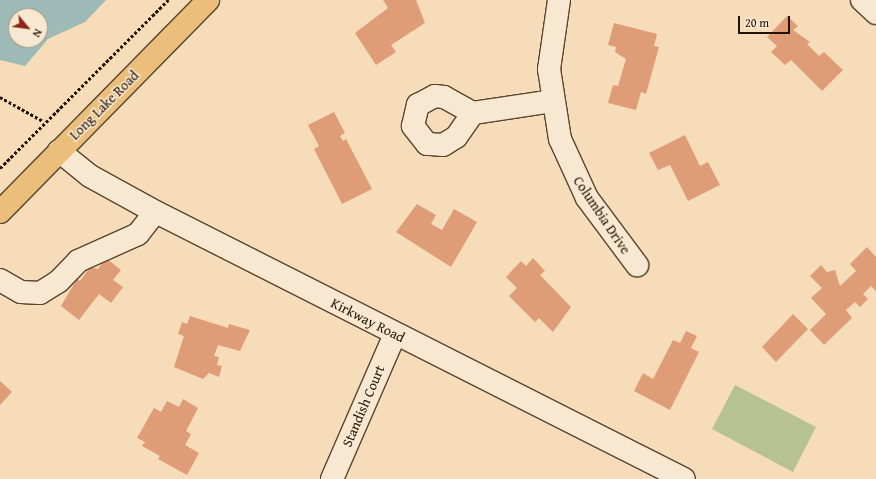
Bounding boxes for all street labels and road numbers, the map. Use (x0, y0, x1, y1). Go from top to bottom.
street label: Long Lake Road (66, 67, 142, 143)
street label: Columbia Drive (570, 173, 634, 257)
street label: Kirkway Road (328, 294, 408, 346)
street label: Standish Court (338, 363, 388, 449)

